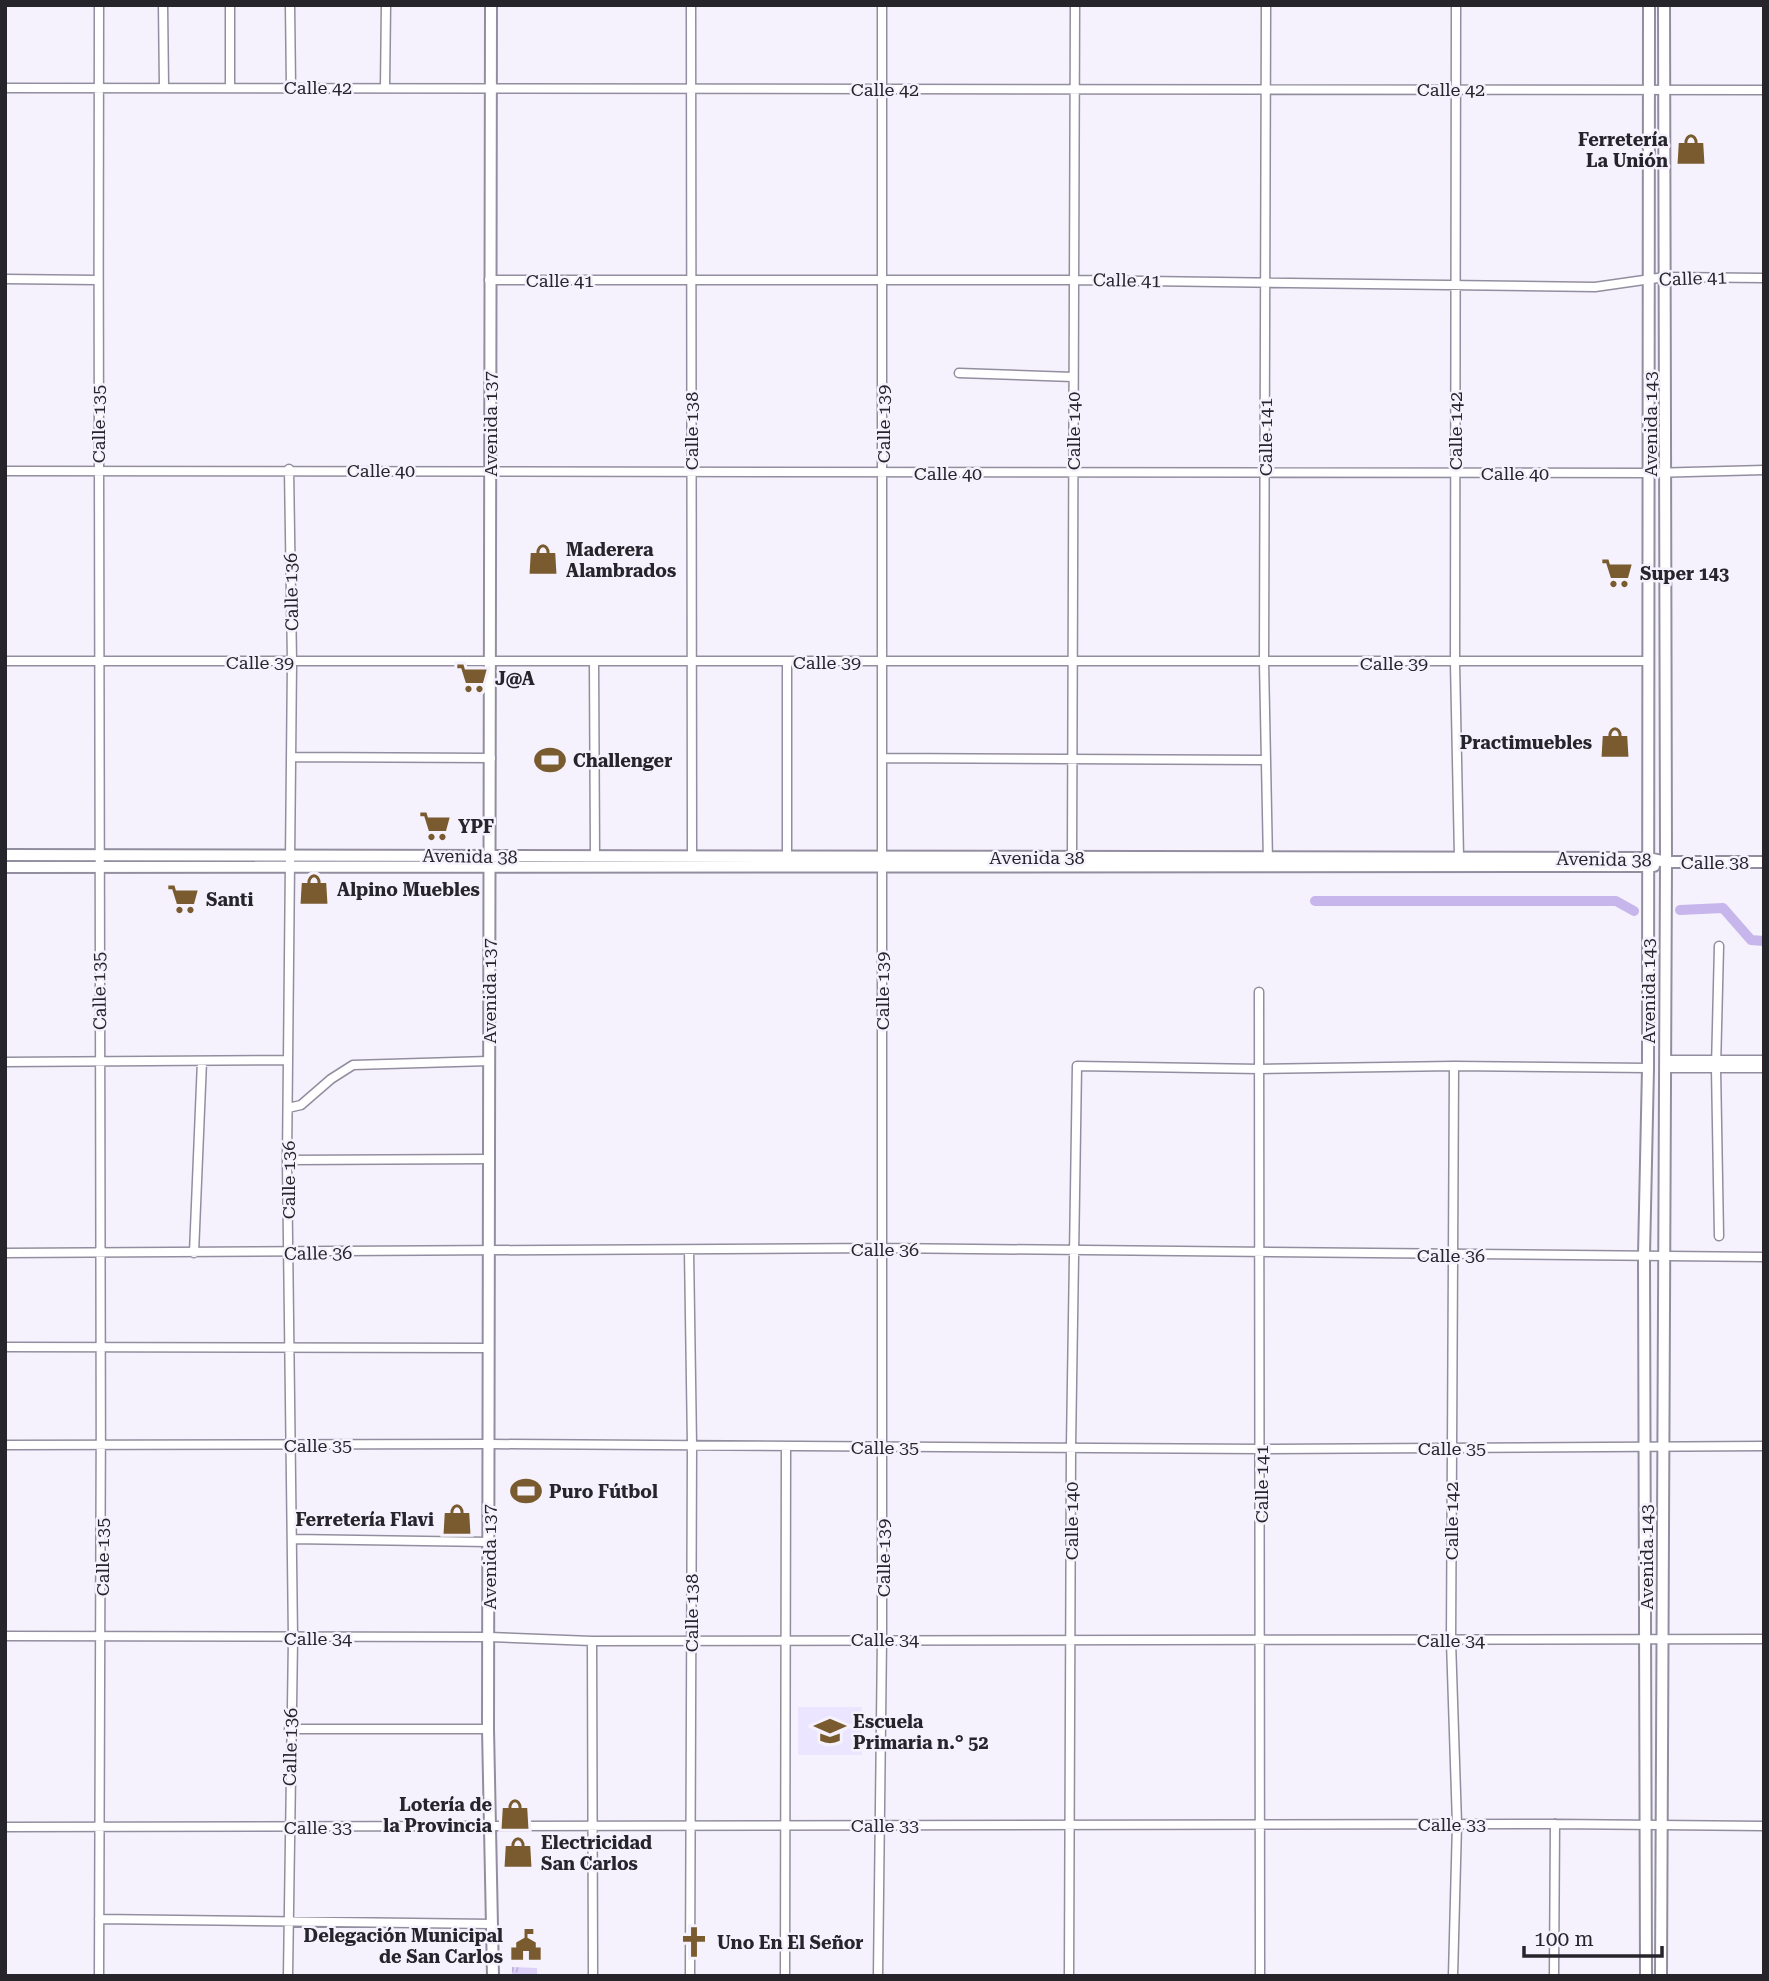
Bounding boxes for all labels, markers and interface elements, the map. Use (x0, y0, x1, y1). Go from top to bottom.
street label: Calle 42 (284, 77, 352, 98)
street label: Calle 42 (851, 79, 919, 100)
street label: Calle 42 (1417, 79, 1485, 100)
place label: Ferretería La Unión (1578, 129, 1668, 171)
shop icon: Ferretería La Unión (1674, 132, 1708, 166)
street label: Calle 41 (1658, 266, 1728, 290)
street label: Calle 41 (1093, 269, 1161, 291)
street label: Calle 41 (526, 270, 594, 291)
street label: Avenida 137 (480, 371, 501, 477)
street label: Avenida 143 (1640, 371, 1661, 477)
street label: Calle 135 (88, 385, 109, 463)
street label: Calle 139 (873, 385, 894, 463)
street label: Calle 138 (681, 392, 702, 470)
street label: Calle 140 (1063, 392, 1084, 470)
street label: Calle 142 (1445, 392, 1466, 470)
street label: Calle 141 (1255, 398, 1276, 476)
street label: Calle 40 (347, 460, 415, 481)
street label: Calle 40 (914, 463, 982, 484)
street label: Calle 40 (1481, 463, 1549, 484)
place label: Maderera Alambrados (566, 539, 676, 581)
shop icon: Maderera Alambrados (526, 542, 560, 576)
street label: Calle 136 (280, 553, 302, 631)
supermarket icon: Super 143 (1600, 556, 1634, 590)
place label: Super 143 (1640, 563, 1729, 584)
street label: Calle 39 (226, 652, 294, 673)
street label: Calle 39 (793, 652, 861, 673)
street label: Calle 39 (1360, 653, 1428, 674)
supermarket icon: J@A (455, 661, 489, 695)
place label: J@A (495, 668, 535, 689)
shop icon: Practimuebles (1598, 725, 1632, 759)
place label: Practimuebles (1460, 732, 1592, 753)
sports icon: Challenger (533, 743, 567, 777)
place label: Challenger (573, 750, 672, 771)
supermarket icon: YPF (418, 809, 452, 843)
place label: YPF (458, 816, 494, 837)
street label: Avenida 38 (422, 845, 518, 867)
street label: Avenida 38 (989, 847, 1085, 868)
street label: Avenida 38 (1556, 848, 1652, 870)
street label: Calle 38 (1681, 852, 1749, 873)
shop icon: Alpino Muebles (297, 872, 331, 906)
place label: Alpino Muebles (337, 879, 480, 900)
supermarket icon: Santi (166, 882, 200, 916)
place label: Santi (206, 889, 253, 910)
street label: Avenida 137 (479, 938, 500, 1044)
street label: Avenida 143 (1638, 938, 1659, 1044)
street label: Calle 135 (88, 952, 110, 1030)
street label: Calle 139 (872, 952, 893, 1030)
street label: Calle 136 (278, 1141, 299, 1219)
street label: Calle 36 (851, 1239, 919, 1260)
street label: Calle 36 (284, 1242, 352, 1264)
street label: Calle 36 (1417, 1245, 1485, 1266)
street label: Calle 35 (284, 1435, 352, 1456)
street label: Calle 35 (851, 1437, 919, 1458)
street label: Calle 35 (1418, 1438, 1486, 1459)
street label: Calle 141 (1251, 1445, 1272, 1523)
sports icon: Puro Fútbol (509, 1474, 543, 1508)
place label: Puro Fútbol (549, 1481, 658, 1502)
street label: Calle 140 (1061, 1482, 1082, 1560)
street label: Calle 142 (1441, 1482, 1462, 1560)
shop icon: Ferretería Flavi (440, 1502, 474, 1536)
street label: Avenida 137 (479, 1504, 500, 1610)
street label: Avenida 143 (1636, 1504, 1657, 1610)
place label: Ferretería Flavi (295, 1509, 434, 1530)
street label: Calle 135 (92, 1518, 113, 1596)
street label: Calle 139 (873, 1519, 894, 1597)
street label: Calle 138 (681, 1574, 702, 1652)
street label: Calle 34 (284, 1628, 352, 1649)
street label: Calle 34 (851, 1629, 919, 1650)
street label: Calle 34 (1417, 1630, 1485, 1651)
street label: Calle 136 (279, 1708, 301, 1786)
place label: Escuela Primaria n.° 52 (853, 1711, 989, 1753)
school or university icon: Escuela Primaria n.° 52 (813, 1714, 847, 1748)
place label: Lotería de la Provincia (383, 1794, 492, 1836)
shop icon: Lotería de la Provincia (498, 1797, 532, 1831)
street label: Calle 33 (1418, 1814, 1486, 1835)
street label: Calle 33 (851, 1815, 919, 1836)
street label: Calle 33 (284, 1817, 352, 1838)
place label: Electricidad San Carlos (541, 1832, 652, 1874)
shop icon: Electricidad San Carlos (501, 1835, 535, 1869)
scale bar (1524, 1914, 1662, 1958)
place label: Delegación Municipal de San Carlos (304, 1925, 503, 1967)
church icon: Uno En El Señor (677, 1925, 711, 1959)
text: 100 m (1534, 1927, 1594, 1951)
public building icon: Delegación Municipal de San Carlos (509, 1928, 543, 1962)
place label: Uno En El Señor (717, 1932, 864, 1953)

